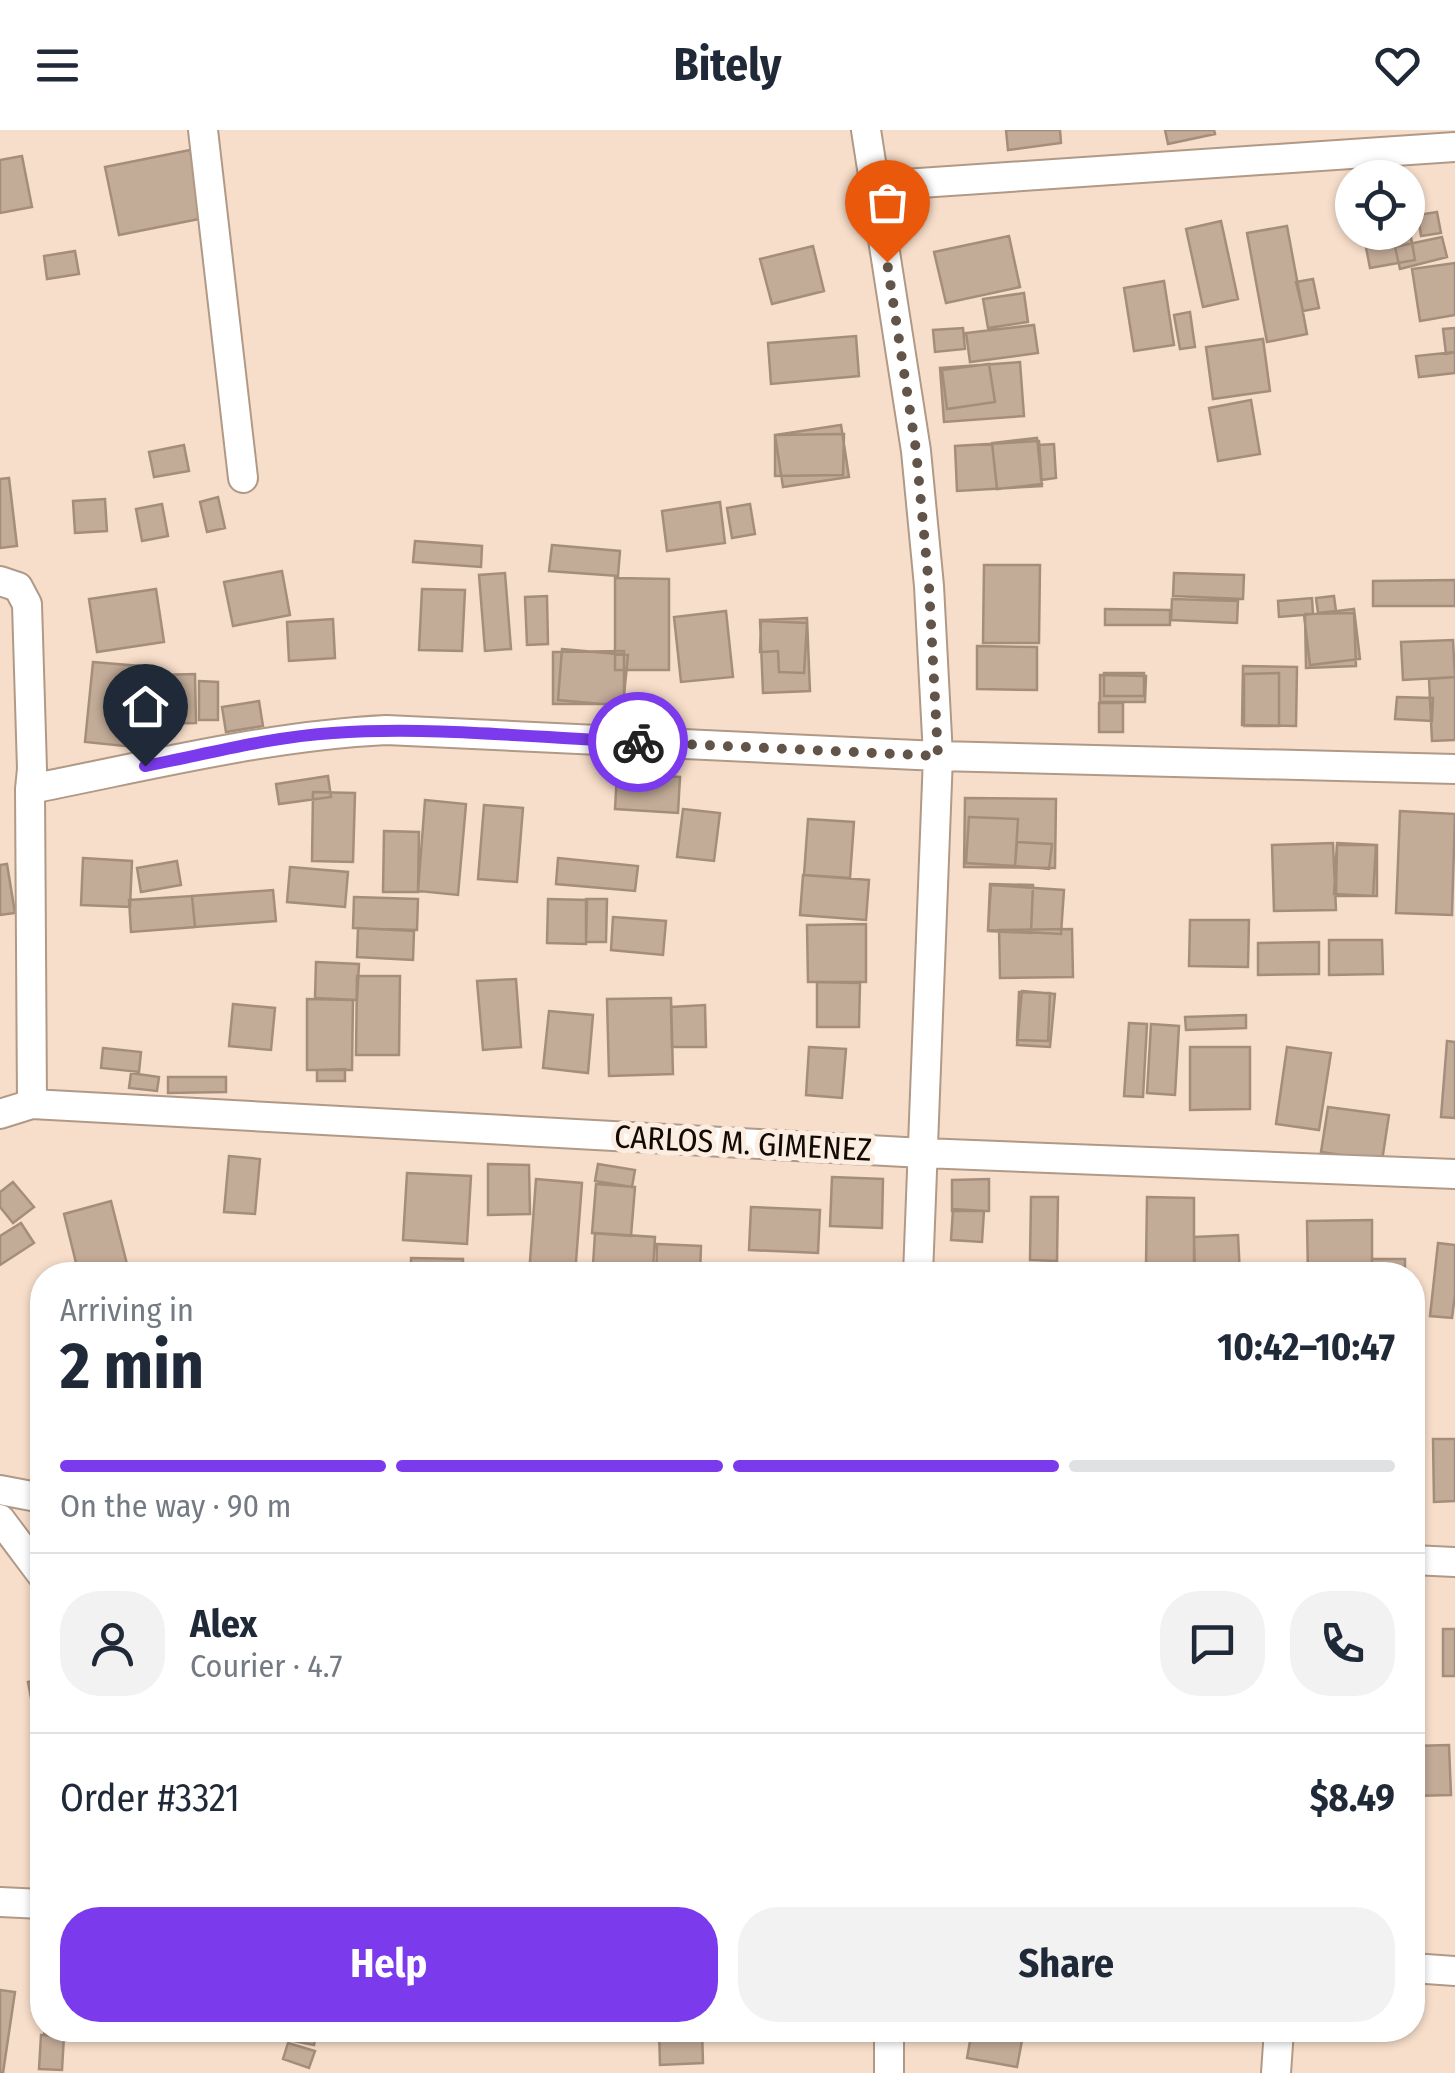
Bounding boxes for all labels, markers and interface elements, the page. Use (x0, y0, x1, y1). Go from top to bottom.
icon: menu (30, 38, 85, 93)
text: Bitely (674, 38, 781, 92)
icon: heart (1370, 38, 1425, 93)
pin (845, 160, 930, 263)
map controls (1335, 160, 1425, 250)
button: locate (1335, 160, 1425, 250)
icon: bag (860, 175, 915, 230)
pin (103, 664, 188, 767)
icon: home (118, 679, 173, 734)
courier (588, 692, 688, 792)
icon: bike (611, 715, 666, 770)
street label: CARLOS M. GIMENEZ (613, 1117, 873, 1169)
text: Arriving in (60, 1291, 194, 1329)
text: 10:42–10:47 (1217, 1324, 1395, 1370)
text: 2 min (60, 1327, 204, 1405)
text: On the way · 90 m (60, 1487, 291, 1525)
button: person (60, 1591, 165, 1696)
button: chat (1160, 1591, 1265, 1696)
button: phone (1290, 1591, 1395, 1696)
text: Alex (190, 1601, 257, 1647)
text: Courier · 4.7 (190, 1647, 342, 1685)
text: Order #3321 (60, 1775, 240, 1821)
text: $8.49 (1310, 1775, 1395, 1821)
button: Help (60, 1907, 718, 2022)
button: Share (738, 1907, 1395, 2022)

